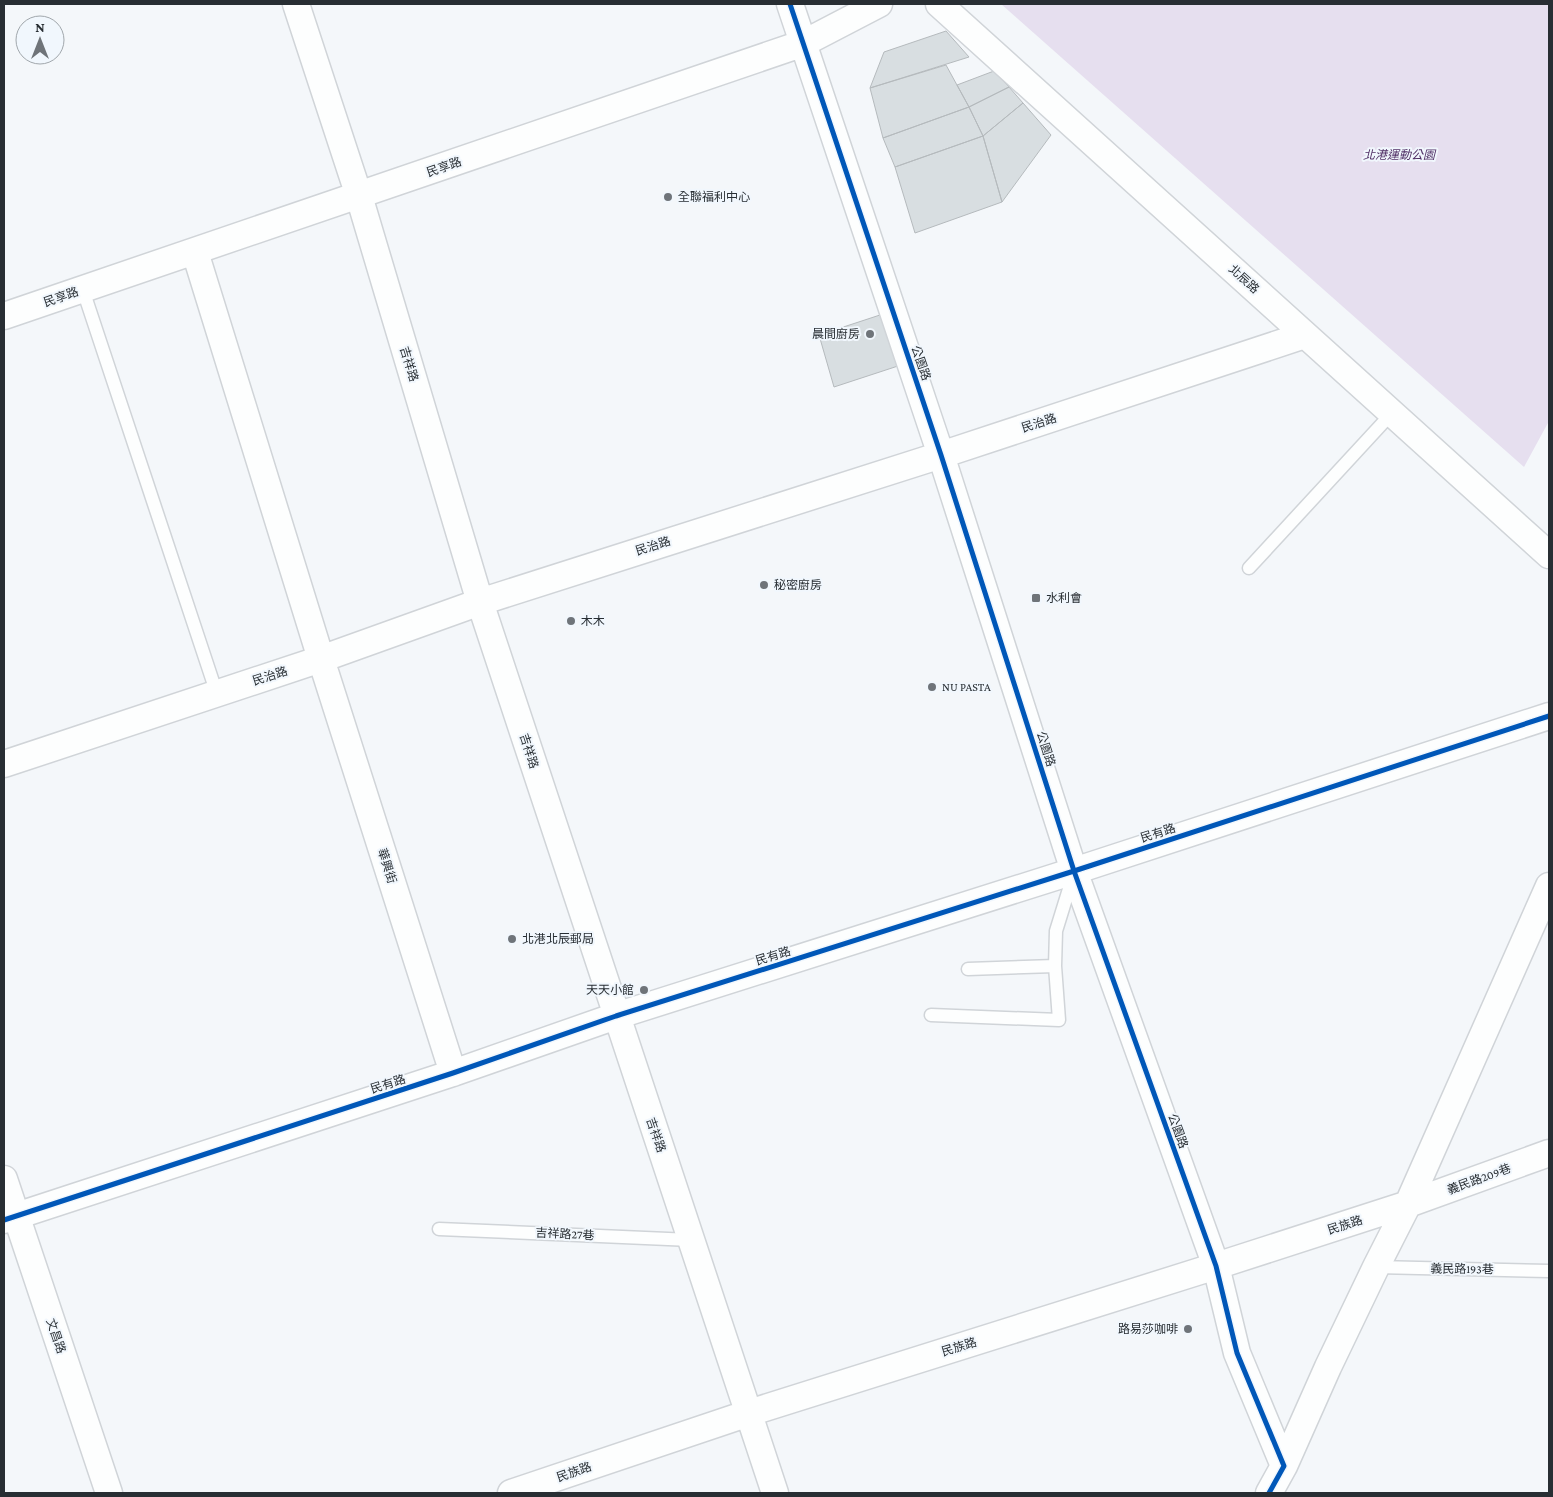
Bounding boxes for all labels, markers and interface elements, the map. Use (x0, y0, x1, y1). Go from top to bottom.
north arrow (15, 15, 65, 65)
text: N (35, 19, 45, 35)
park label: 北港運動公園 (1363, 148, 1437, 162)
street label: 民享路 (425, 155, 463, 179)
place label: 全聯福利中心 (678, 190, 750, 204)
marker: 全聯福利中心 (662, 191, 674, 203)
street label: 北辰路 (1226, 262, 1262, 296)
street label: 民享路 (42, 285, 80, 309)
place label: 晨間廚房 (812, 327, 860, 341)
marker: 晨間廚房 (864, 328, 876, 340)
street label: 公園路 (909, 344, 933, 382)
street label: 吉祥路 (397, 345, 421, 383)
street label: 民治路 (1020, 411, 1058, 435)
street label: 民治路 (634, 534, 672, 558)
place label: 秘密廚房 (774, 578, 822, 592)
marker: 秘密廚房 (758, 579, 770, 591)
place label: 水利會 (1046, 591, 1082, 605)
marker: 水利會 (1030, 592, 1042, 604)
place label: 木木 (581, 614, 605, 628)
marker: 木木 (565, 615, 577, 627)
street label: 民治路 (251, 664, 289, 688)
place label: NU PASTA (942, 680, 991, 694)
marker: NU PASTA (926, 681, 938, 693)
street label: 公園路 (1034, 730, 1058, 768)
street label: 吉祥路 (517, 732, 541, 770)
street label: 民有路 (1139, 821, 1177, 845)
street label: 華興街 (375, 847, 399, 885)
place label: 北港北辰郵局 (522, 932, 594, 946)
marker: 北港北辰郵局 (506, 933, 518, 945)
street label: 民有路 (754, 944, 792, 968)
place label: 天天小館 (586, 983, 634, 997)
marker: 天天小館 (638, 984, 650, 996)
street label: 民有路 (369, 1072, 407, 1096)
street label: 公園路 (1165, 1112, 1191, 1150)
street label: 吉祥路 (644, 1116, 668, 1154)
street label: 義民路209巷 (1445, 1161, 1513, 1197)
street label: 民族路 (1326, 1213, 1364, 1237)
street label: 吉祥路27巷 (535, 1225, 595, 1243)
street label: 義民路193巷 (1430, 1261, 1494, 1277)
street label: 文昌路 (44, 1317, 68, 1355)
place label: 路易莎咖啡 (1118, 1322, 1178, 1336)
marker: 路易莎咖啡 (1182, 1323, 1194, 1335)
street label: 民族路 (940, 1335, 978, 1359)
street label: 民族路 (555, 1460, 593, 1484)

